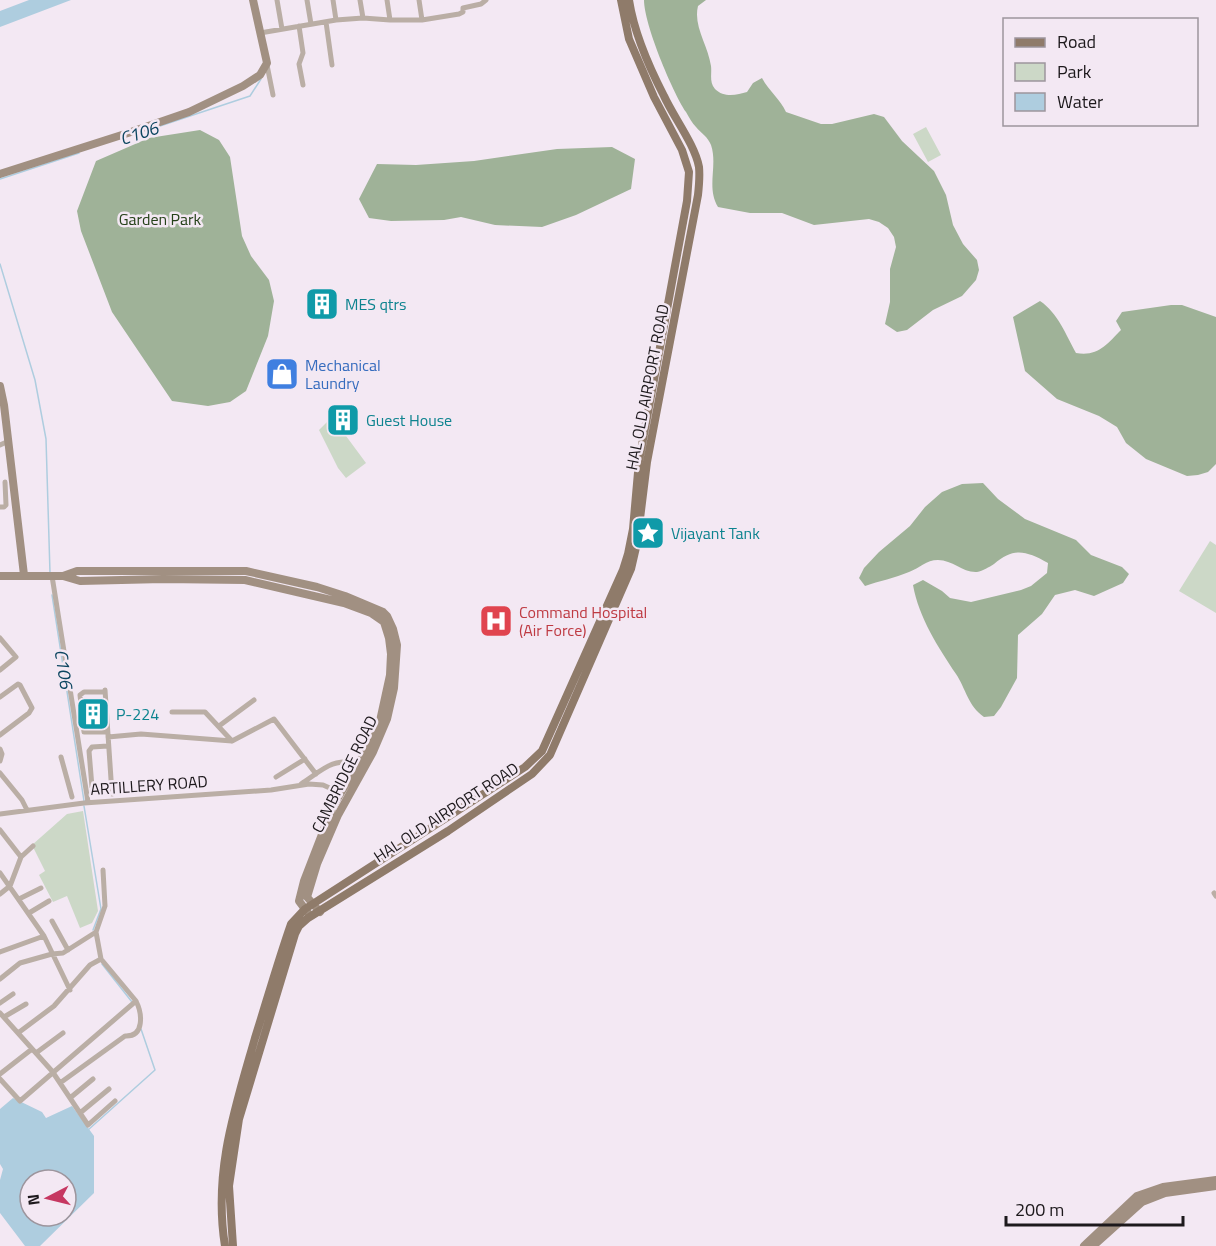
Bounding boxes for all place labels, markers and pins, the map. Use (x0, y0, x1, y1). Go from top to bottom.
building icon: MES qtrs (304, 286, 340, 322)
place label: MES qtrs (345, 292, 406, 316)
place label: Mechanical Laundry (305, 353, 381, 395)
shop icon: Mechanical Laundry (264, 356, 300, 392)
building icon: Guest House (325, 402, 361, 438)
place label: Guest House (366, 408, 452, 432)
place icon: Vijayant Tank (630, 515, 666, 551)
place label: Vijayant Tank (671, 521, 760, 545)
place label: Command Hospital (Air Force) (519, 600, 647, 642)
hospital icon: Command Hospital (Air Force) (478, 603, 514, 639)
building icon: P-224 (75, 696, 111, 732)
place label: P-224 (116, 702, 159, 726)

